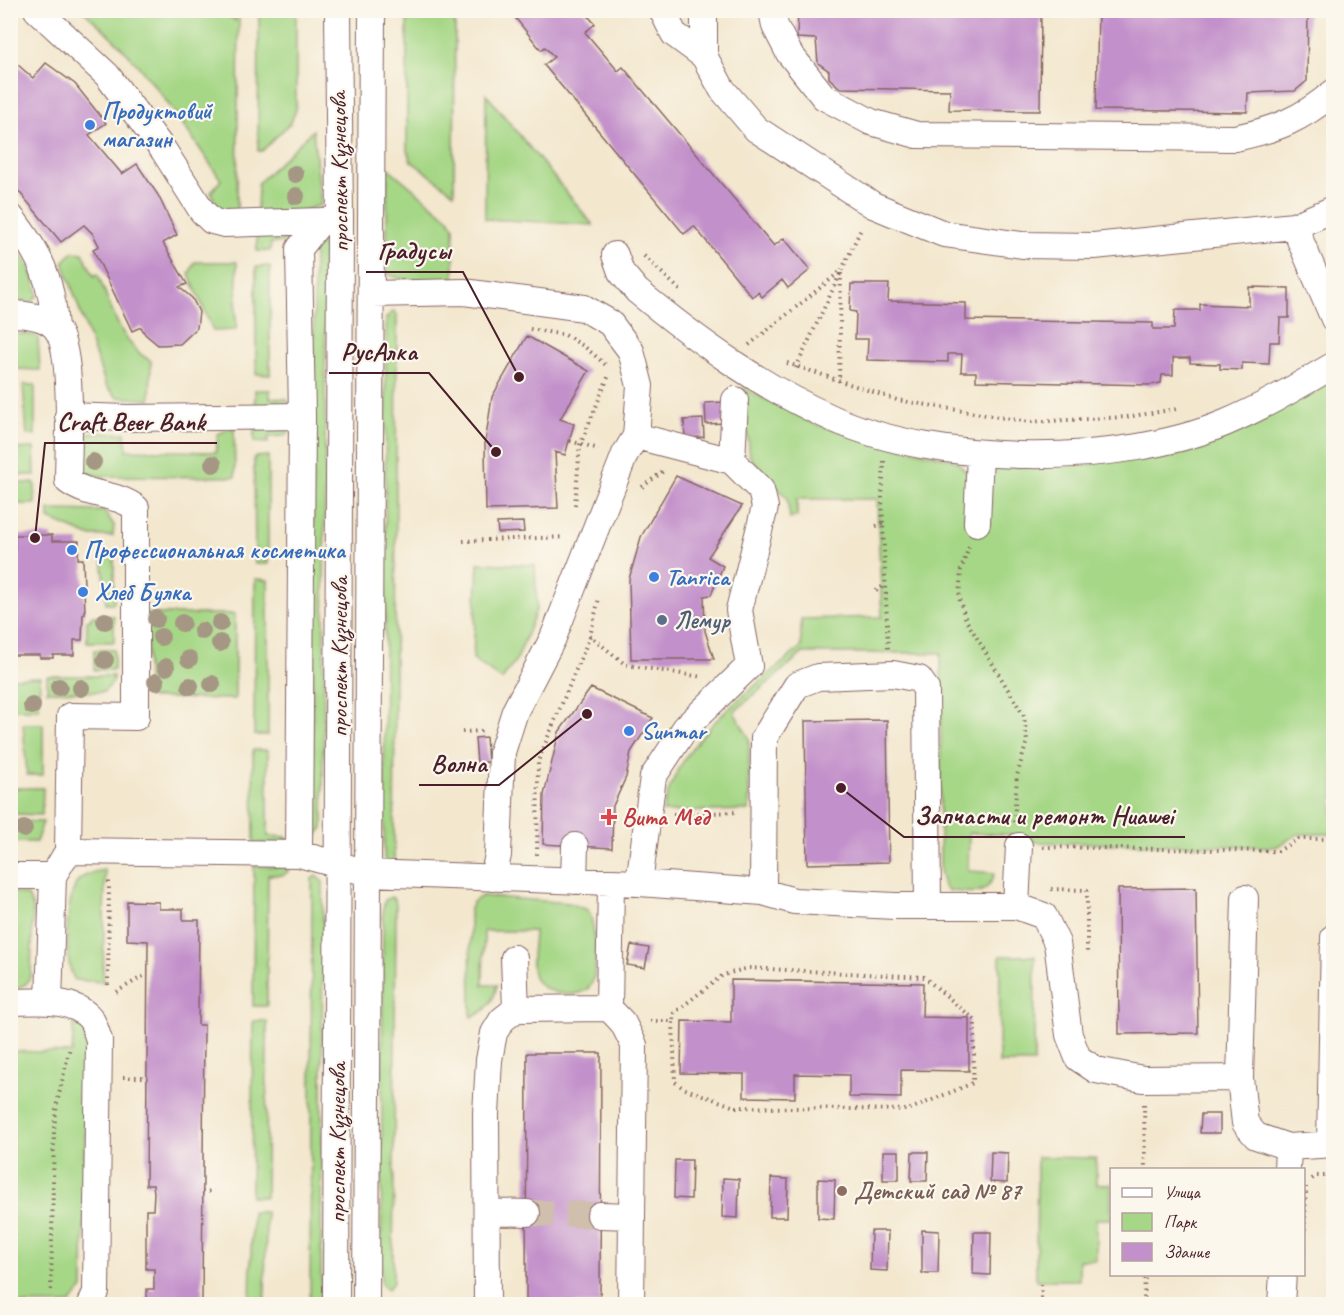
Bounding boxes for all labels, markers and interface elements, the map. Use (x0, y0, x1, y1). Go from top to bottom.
street label: проспект Кузнецова (323, 89, 356, 252)
place label: Продуктовий магазин (102, 96, 214, 154)
marker: Продуктовий магазин (83, 118, 97, 132)
callout: Градусы (366, 228, 463, 272)
text: Градусы (377, 234, 453, 267)
callout: РусАлка (329, 329, 429, 373)
text: РусАлка (341, 335, 419, 368)
callout: Craft Beer Bank (45, 399, 217, 443)
text: Craft Beer Bank (57, 405, 207, 438)
place label: Профессиональная косметика (84, 535, 346, 565)
marker: Профессиональная косметика (65, 543, 79, 557)
place label: Tanrica (666, 562, 731, 592)
marker: Tanrica (647, 570, 661, 584)
street label: проспект Кузнецова (324, 575, 355, 737)
place label: Хлеб Булка (95, 577, 193, 607)
marker: Хлеб Булка (76, 585, 90, 599)
place label: Лемур (674, 605, 732, 635)
marker: Лемур (655, 613, 669, 627)
place label: Sunmar (641, 716, 708, 746)
marker: Sunmar (622, 724, 636, 738)
callout: Волна (419, 741, 499, 785)
text: Волна (431, 747, 489, 780)
callout: Запчасти и ремонт Huawei (904, 793, 1185, 837)
text: Запчасти и ремонт Huawei (915, 799, 1177, 832)
place label: Вита Мед (622, 802, 712, 832)
marker: Вита Мед (600, 808, 618, 826)
street label: проспект Кузнецова (322, 1061, 353, 1223)
legend (1110, 1168, 1305, 1276)
place label: Детский сад № 87 (854, 1176, 1023, 1206)
text: Улица (1164, 1181, 1201, 1203)
marker: Детский сад № 87 (835, 1184, 849, 1198)
text: Парк (1164, 1211, 1198, 1233)
text: Здание (1164, 1241, 1210, 1263)

